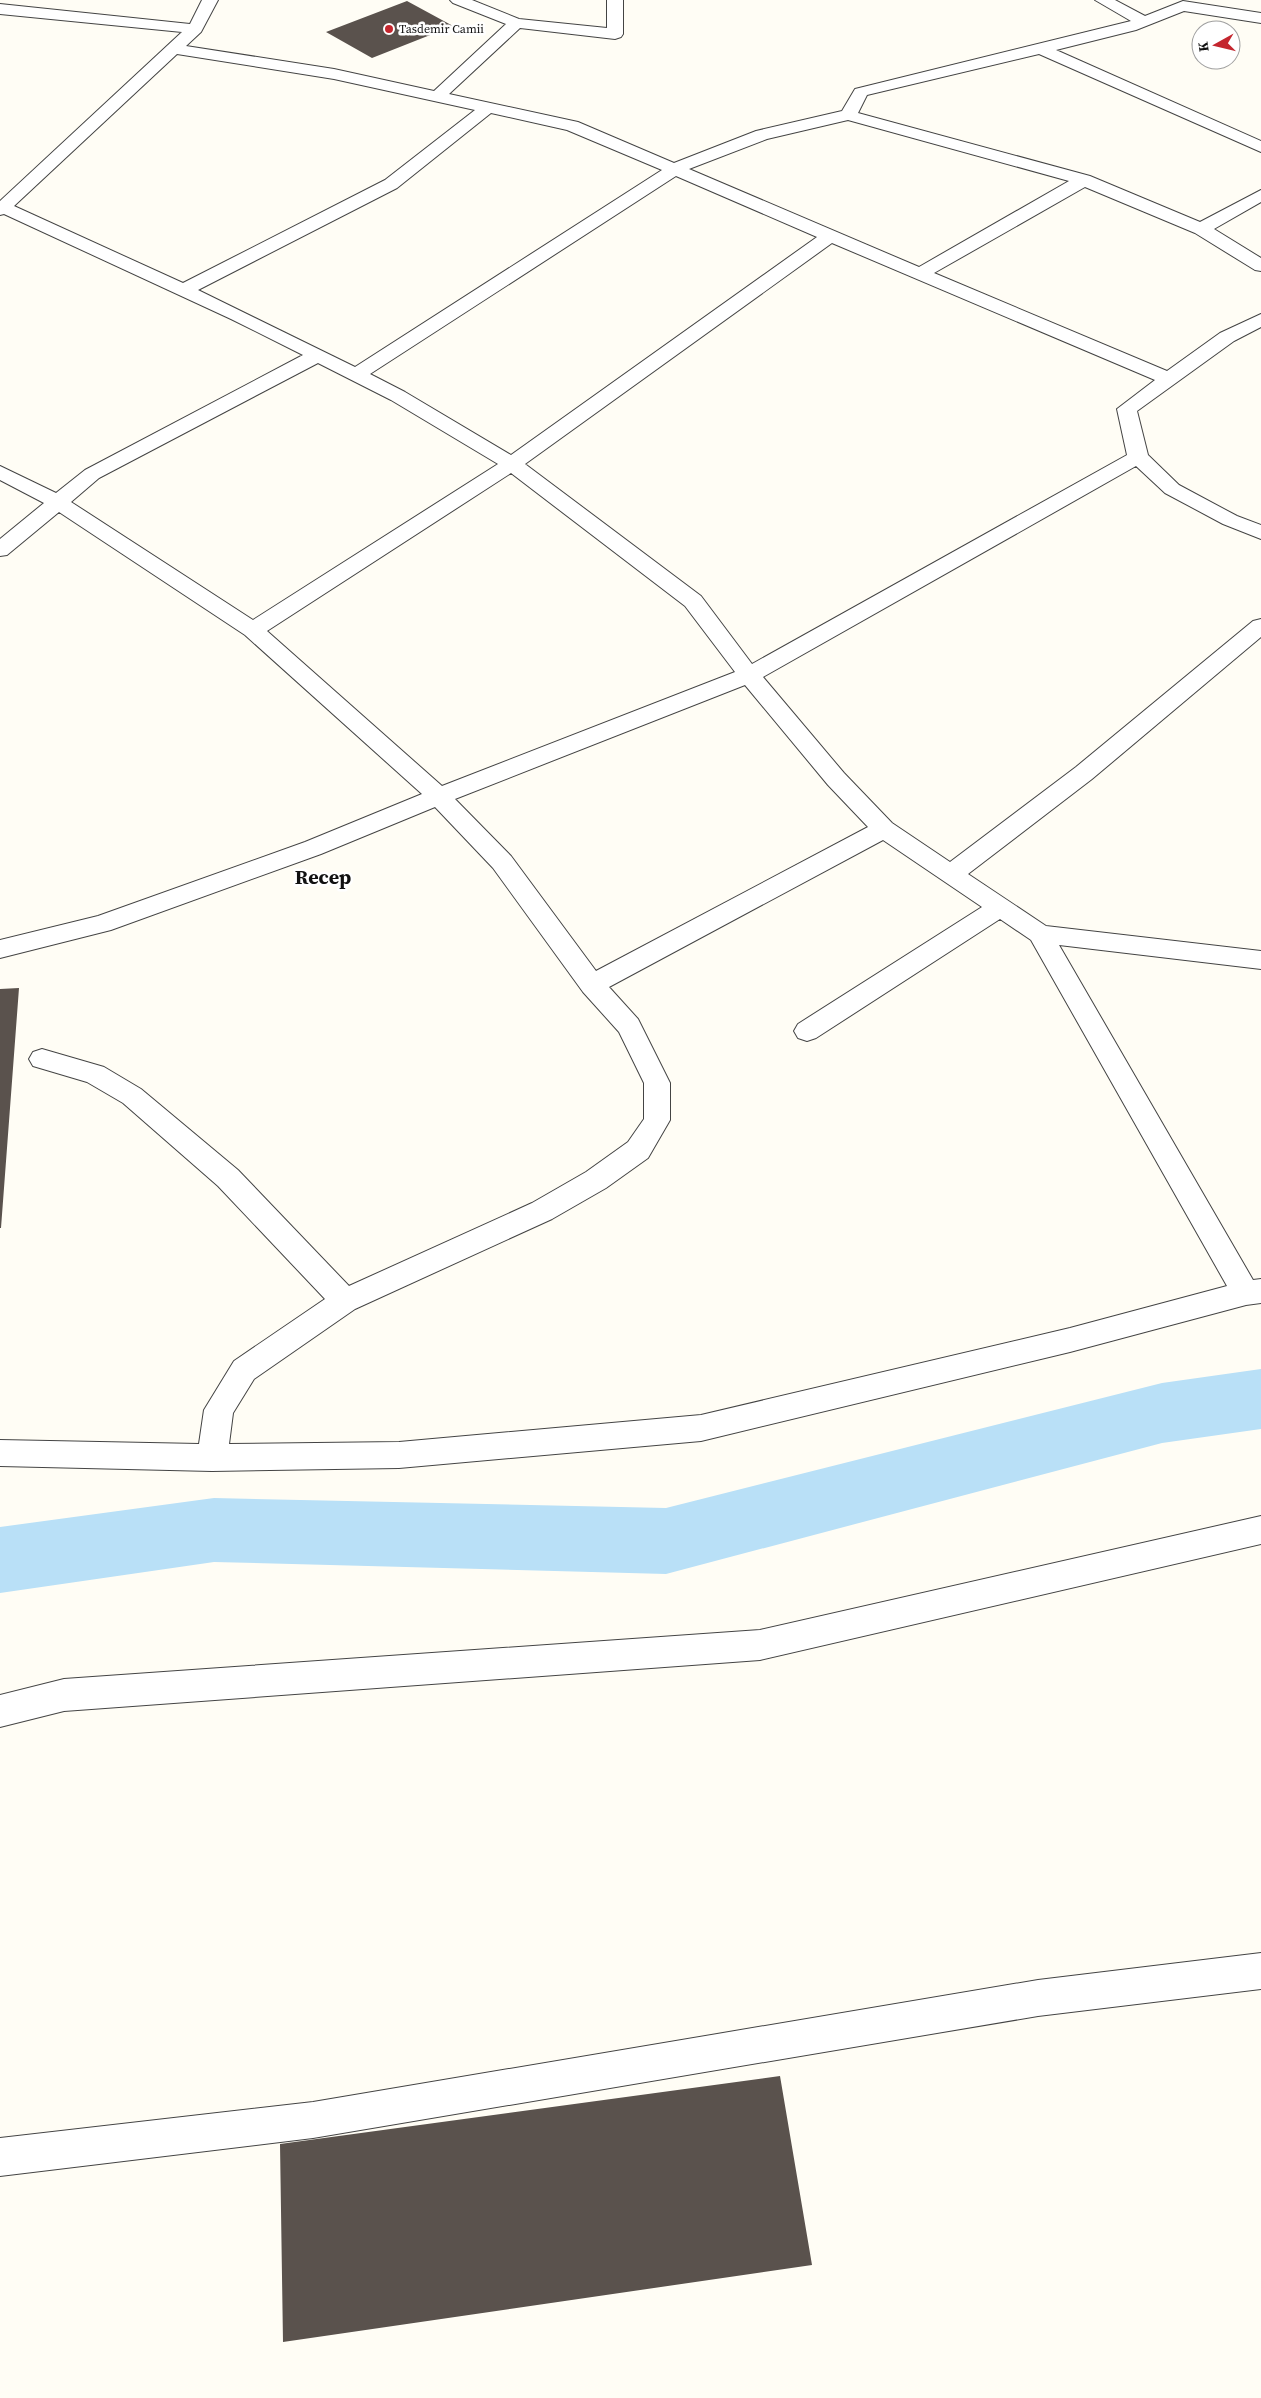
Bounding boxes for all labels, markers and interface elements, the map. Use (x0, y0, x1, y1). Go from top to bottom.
north arrow (1191, 20, 1241, 70)
place label: Tasdemir Camii (399, 21, 484, 37)
marker: Tasdemir Camii (383, 23, 395, 35)
text: K (1193, 40, 1214, 53)
district label: Recep (295, 863, 351, 891)

